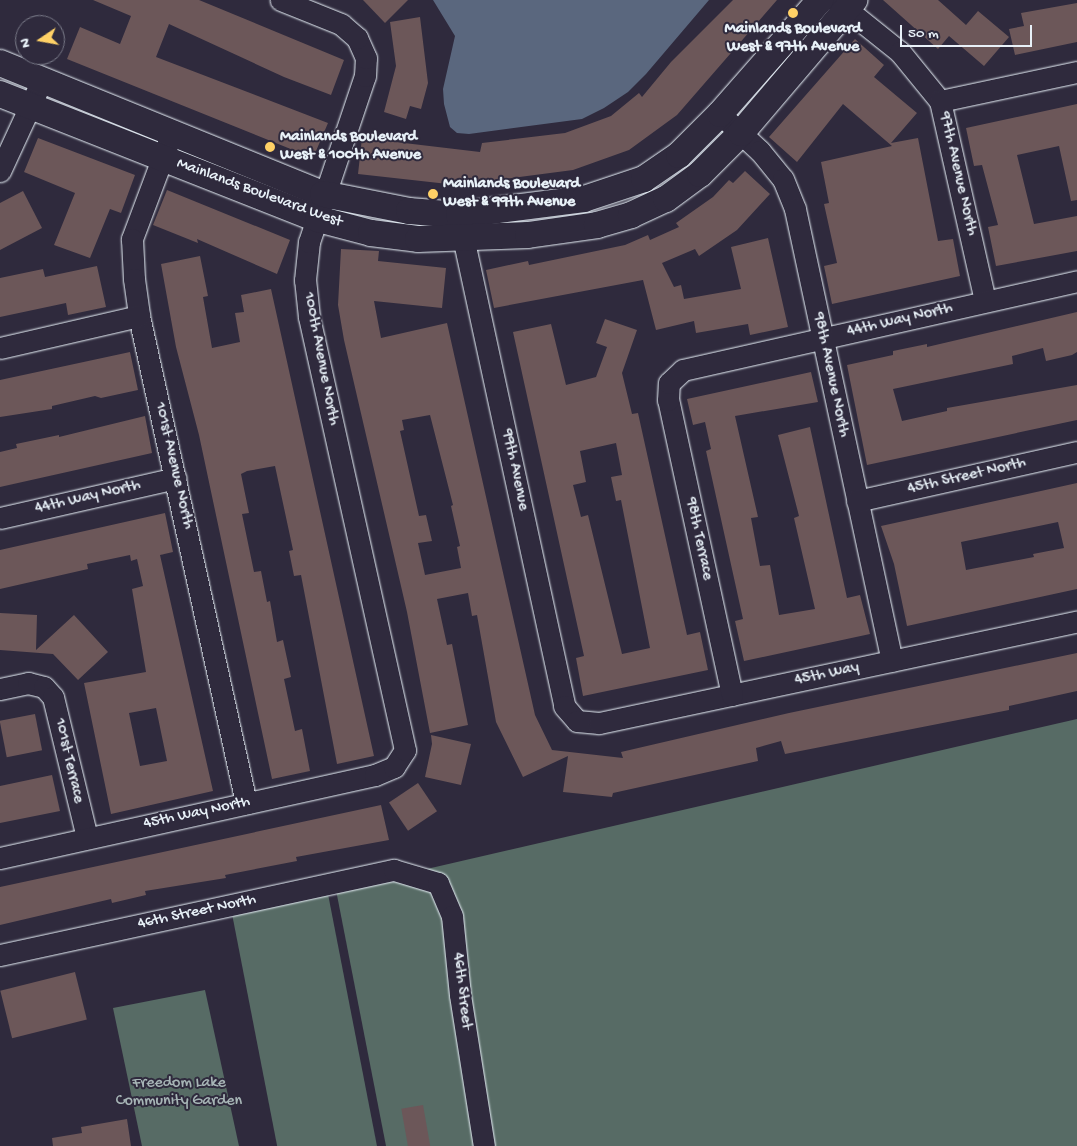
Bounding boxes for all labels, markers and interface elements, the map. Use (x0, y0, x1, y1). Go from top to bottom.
marker: Mainlands Boulevard West & 97th Avenue (787, 7, 799, 19)
north arrow (15, 15, 65, 65)
scale bar (902, 15, 1034, 47)
place label: Mainlands Boulevard West & 97th Avenue (725, 20, 861, 58)
text: 50 m (908, 25, 939, 43)
text: N (17, 37, 35, 49)
street label: 97th Avenue North (933, 110, 981, 238)
place label: Mainlands Boulevard West & 100th Avenue (280, 128, 421, 166)
marker: Mainlands Boulevard West & 100th Avenue (264, 141, 276, 153)
street label: Mainlands Boulevard West (174, 155, 344, 233)
place label: Mainlands Boulevard West & 99th Avenue (443, 175, 580, 213)
marker: Mainlands Boulevard West & 99th Avenue (427, 188, 439, 200)
street label: 100th Avenue North (298, 291, 342, 427)
street label: 44th Way North (845, 300, 955, 342)
street label: 98th Avenue North (807, 311, 853, 439)
street label: 101st Avenue North (149, 401, 197, 531)
street label: 99th Avenue (496, 427, 532, 513)
street label: 45th Street North (906, 454, 1028, 500)
street label: 44th Way North (33, 477, 143, 519)
street label: 98th Terrace (680, 496, 716, 582)
street label: 45th Way (793, 659, 861, 691)
street label: 101st Terrace (49, 717, 87, 805)
street label: 45th Way North (142, 793, 252, 835)
street label: 46th Street North (136, 891, 258, 935)
street label: 46th Street (447, 951, 475, 1031)
park label: Freedom Lake Community Garden (116, 1074, 242, 1112)

